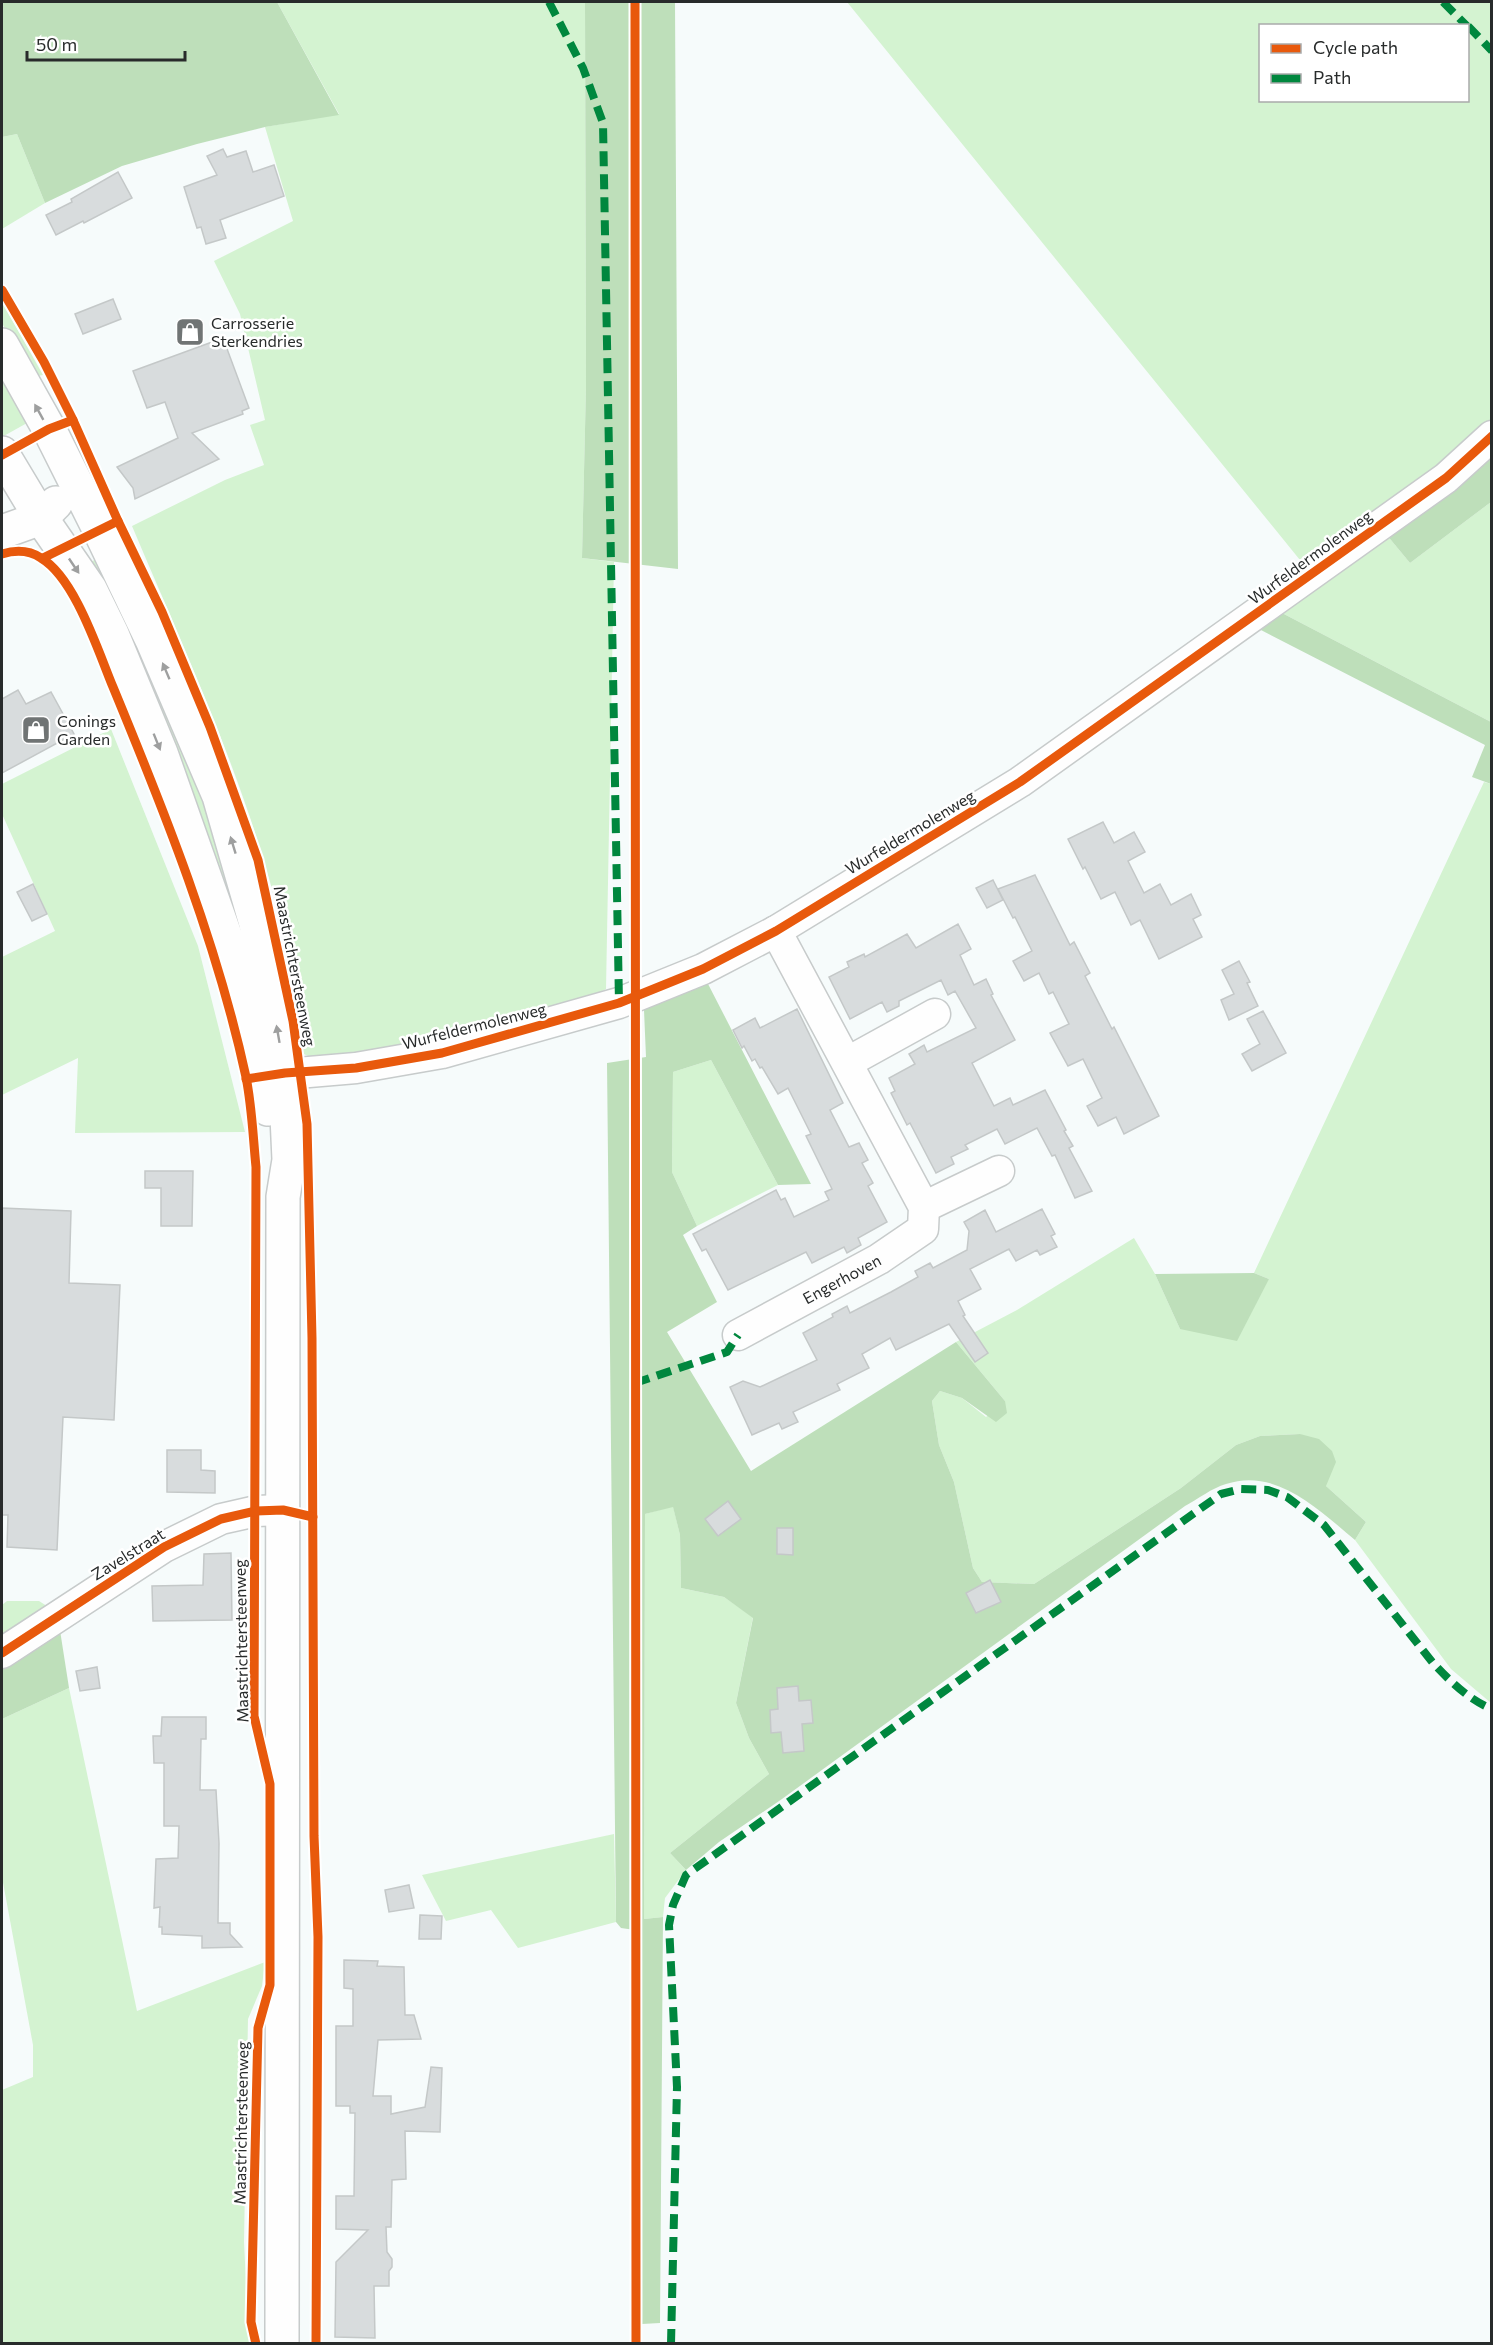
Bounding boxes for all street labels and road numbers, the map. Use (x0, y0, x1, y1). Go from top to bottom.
street label: Wurfeldermolenweg (1244, 505, 1375, 608)
street label: Wurfeldermolenweg (841, 785, 978, 878)
street label: Maastrichtersteenweg (271, 884, 320, 1048)
street label: Wurfeldermolenweg (400, 998, 548, 1053)
street label: Engerhoven (799, 1250, 884, 1307)
street label: Zavelstraat (88, 1523, 168, 1584)
street label: Maastrichtersteenweg (230, 1559, 251, 1723)
street label: Maastrichtersteenweg (230, 2041, 251, 2205)

